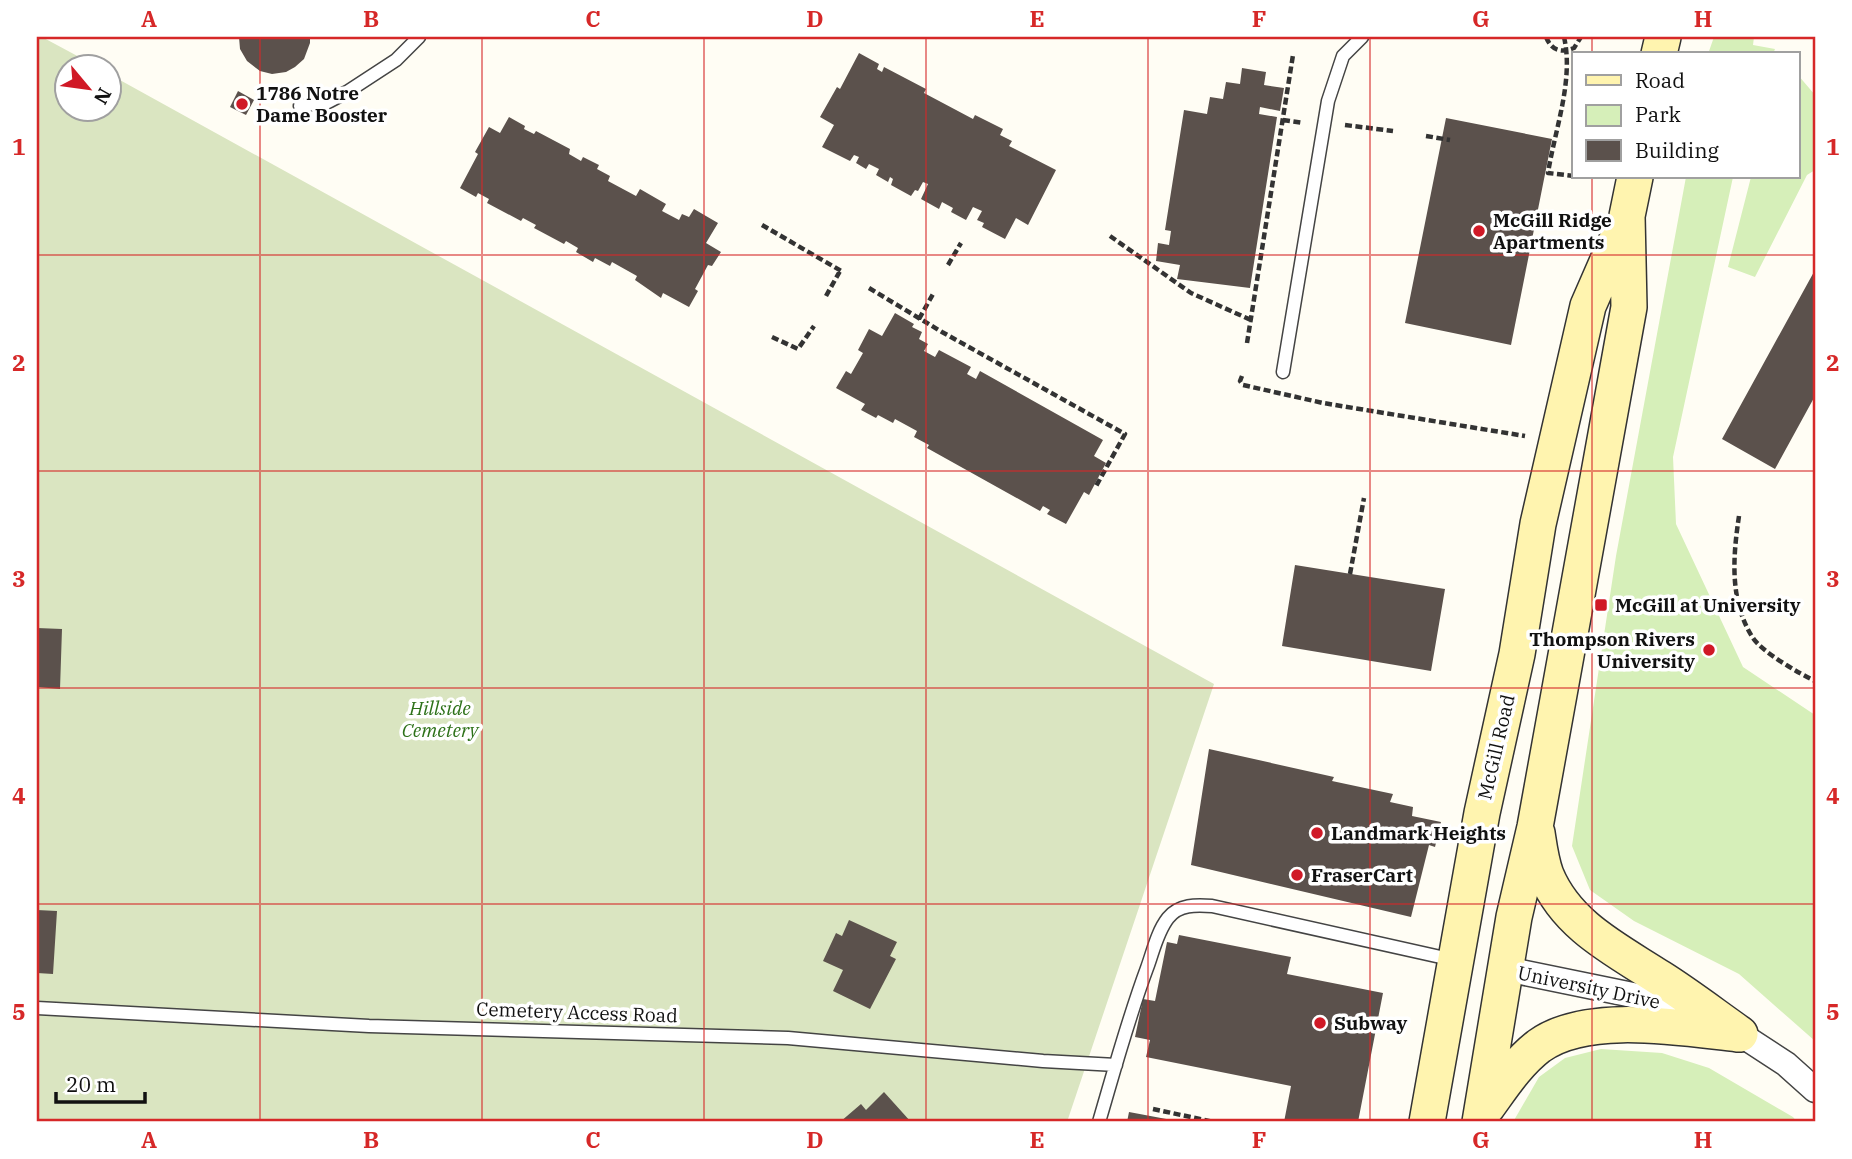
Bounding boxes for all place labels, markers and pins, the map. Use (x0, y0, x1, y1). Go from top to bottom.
place label: 1786 Notre Dame Booster (256, 81, 388, 127)
marker: 1786 Notre Dame Booster (234, 96, 250, 112)
place label: McGill Ridge Apartments (1493, 208, 1612, 254)
marker: McGill Ridge Apartments (1471, 223, 1487, 239)
place label: McGill at University (1615, 593, 1801, 617)
marker: McGill at University (1593, 597, 1609, 613)
place label: Thompson Rivers University (1529, 627, 1695, 673)
marker: Thompson Rivers University (1701, 642, 1717, 658)
place label: Landmark Heights (1331, 821, 1506, 845)
marker: Landmark Heights (1309, 825, 1325, 841)
place label: FraserCart (1311, 863, 1413, 887)
marker: FraserCart (1289, 867, 1305, 883)
place label: Subway (1334, 1011, 1408, 1035)
marker: Subway (1312, 1015, 1328, 1031)

